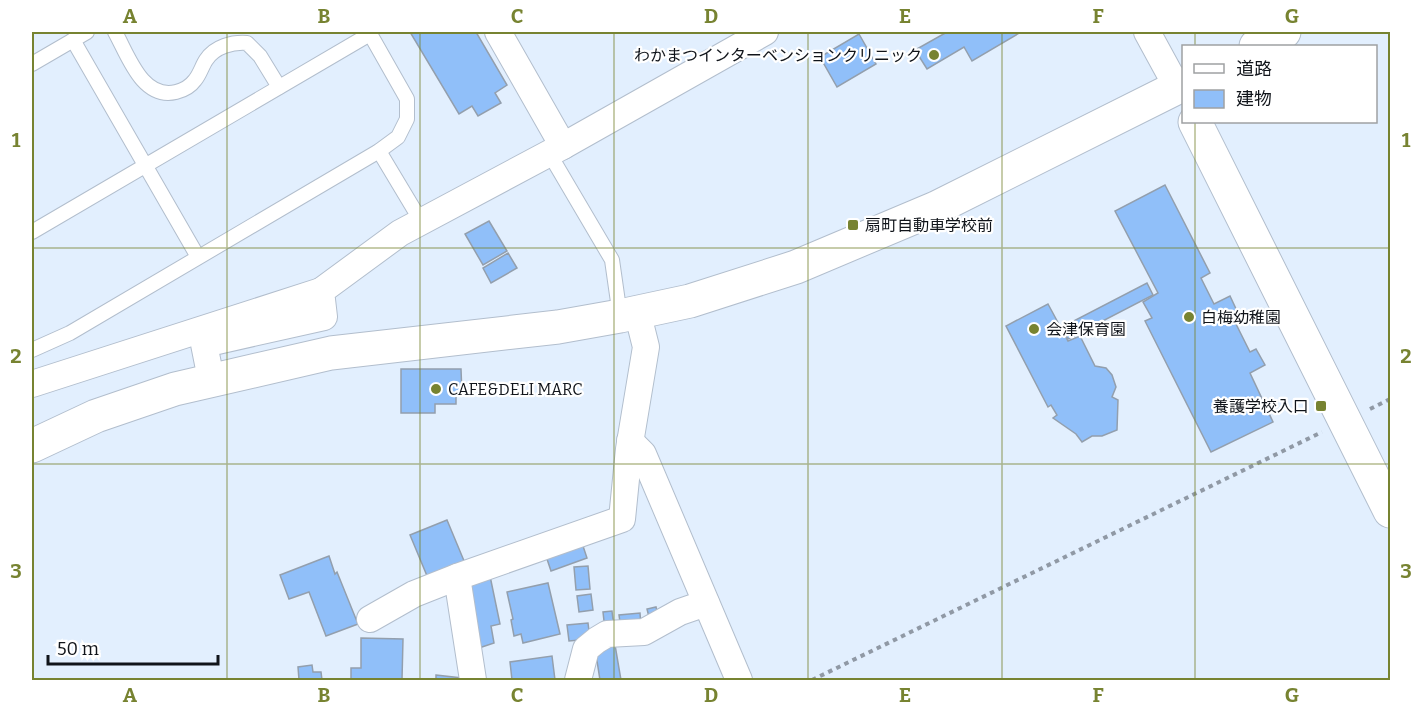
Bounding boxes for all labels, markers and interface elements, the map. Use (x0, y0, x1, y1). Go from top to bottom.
text: A (123, 4, 138, 28)
text: B (318, 4, 331, 28)
text: C (511, 4, 523, 28)
text: D (704, 4, 718, 28)
text: E (899, 4, 911, 28)
text: F (1092, 4, 1104, 28)
text: G (1285, 4, 1299, 28)
legend (1182, 45, 1377, 123)
place label: わかまつインターベンションクリニック (634, 46, 922, 65)
marker: わかまつインターベンションクリニック (927, 48, 941, 62)
text: 道路 (1236, 58, 1272, 80)
text: 建物 (1236, 88, 1272, 110)
text: 1 (12, 128, 21, 152)
text: 1 (1402, 128, 1411, 152)
place label: 扇町自動車学校前 (865, 216, 993, 235)
marker: 扇町自動車学校前 (846, 218, 860, 232)
place label: 白梅幼稚園 (1201, 308, 1281, 327)
marker: 白梅幼稚園 (1182, 310, 1196, 324)
place label: 会津保育園 (1046, 320, 1126, 339)
marker: 会津保育園 (1027, 322, 1041, 336)
text: 2 (10, 344, 22, 368)
text: 2 (1400, 344, 1412, 368)
place label: CAFE&DELI MARC (448, 380, 583, 399)
marker: CAFE&DELI MARC (429, 382, 443, 396)
place label: 養護学校入口 (1213, 397, 1309, 416)
marker: 養護学校入口 (1314, 399, 1328, 413)
text: 3 (10, 559, 22, 583)
text: 3 (1400, 559, 1412, 583)
scale bar (48, 628, 218, 666)
text: 50 m (57, 638, 99, 660)
text: A (123, 683, 138, 707)
text: B (318, 683, 331, 707)
text: C (511, 683, 523, 707)
text: D (704, 683, 718, 707)
text: E (899, 683, 911, 707)
text: F (1092, 683, 1104, 707)
text: G (1285, 683, 1299, 707)

